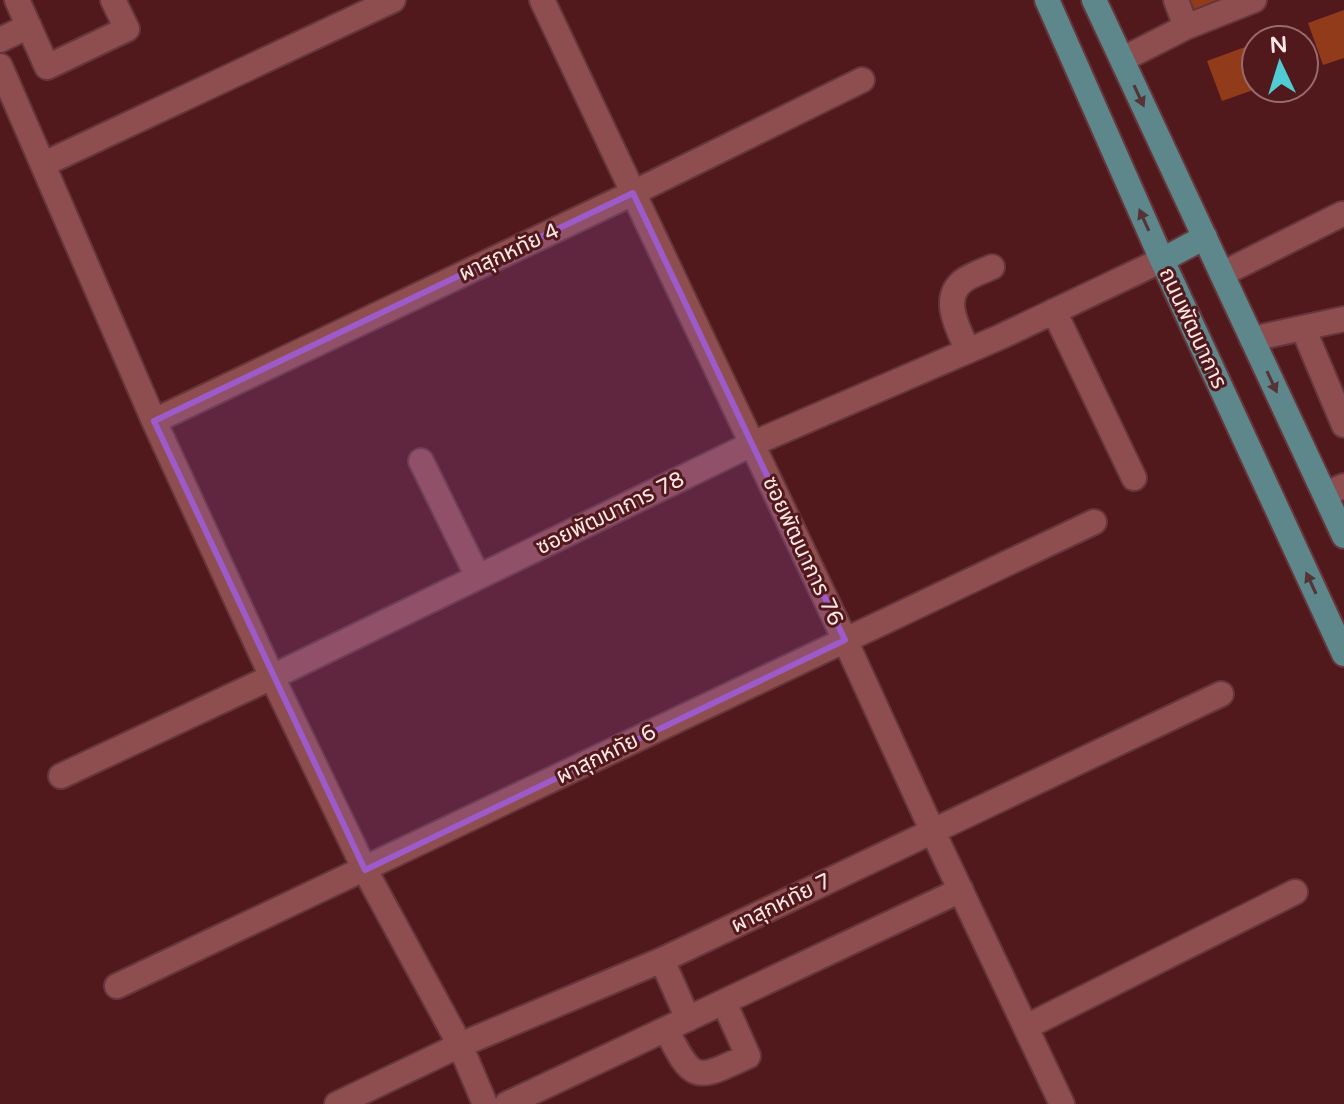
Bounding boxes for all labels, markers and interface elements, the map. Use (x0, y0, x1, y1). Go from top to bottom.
north arrow (1240, 24, 1320, 104)
text: N (1269, 31, 1288, 59)
one-way arrow (1133, 84, 1146, 107)
one-way arrow (1137, 208, 1151, 231)
street label: ผาสุกหทัย 4 (455, 217, 564, 287)
street label: ถนนพัฒนาการ (1154, 263, 1232, 393)
one-way arrow (1266, 371, 1279, 394)
street label: ซอยพัฒนาการ 78 (532, 466, 688, 560)
street label: ซอยพัฒนาการ 76 (757, 472, 849, 630)
one-way arrow (1304, 571, 1318, 595)
street label: ผาสุกหทัย 6 (552, 719, 660, 789)
street label: ผาสุกหทัย 7 (727, 868, 835, 938)

